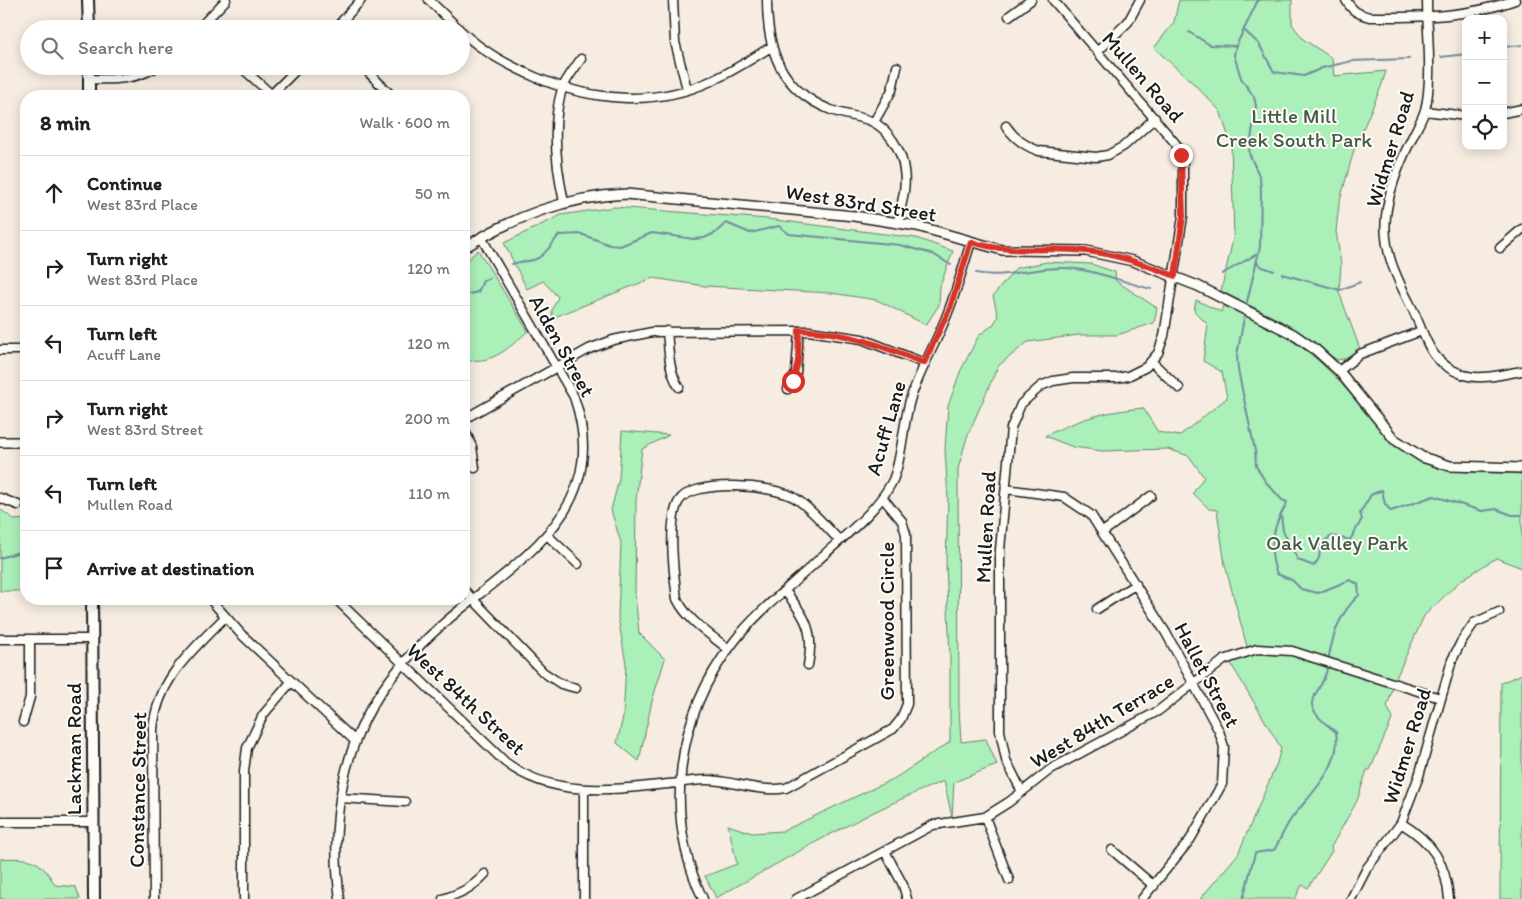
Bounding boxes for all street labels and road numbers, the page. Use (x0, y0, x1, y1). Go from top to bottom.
street label: Mullen Road (1097, 26, 1190, 128)
street label: Widmer Road (1360, 87, 1419, 210)
street label: West 83rd Street (784, 178, 939, 227)
street label: Alden Street (524, 290, 601, 401)
street label: Acuff Lane (860, 378, 911, 478)
street label: Mullen Road (970, 470, 1001, 584)
street label: Greenwood Circle (874, 542, 899, 700)
street label: Hallet Street (1169, 618, 1246, 732)
street label: West 84th Street (402, 637, 531, 760)
street label: West 84th Terrace (1025, 668, 1178, 773)
street label: Lackman Road (61, 683, 86, 815)
street label: Widmer Road (1377, 684, 1436, 807)
street label: Constance Street (124, 712, 151, 868)

